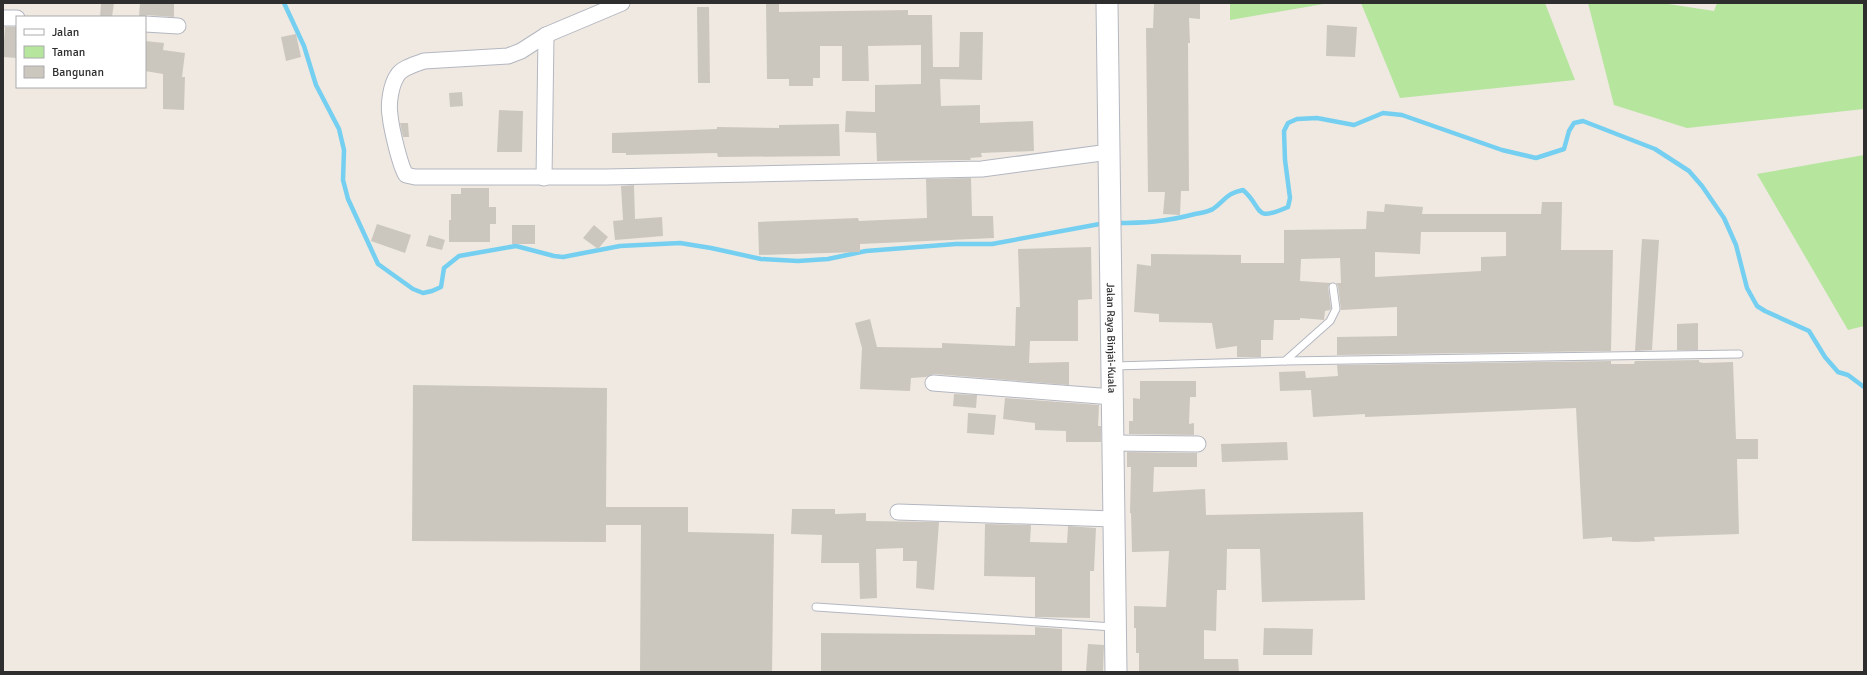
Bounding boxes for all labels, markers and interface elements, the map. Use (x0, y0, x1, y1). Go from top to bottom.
legend (16, 16, 146, 88)
text: Jalan (52, 25, 79, 40)
text: Taman (52, 45, 85, 60)
text: Bangunan (52, 65, 104, 80)
street label: Jalan Raya Binjai-Kuala (1104, 283, 1118, 394)

